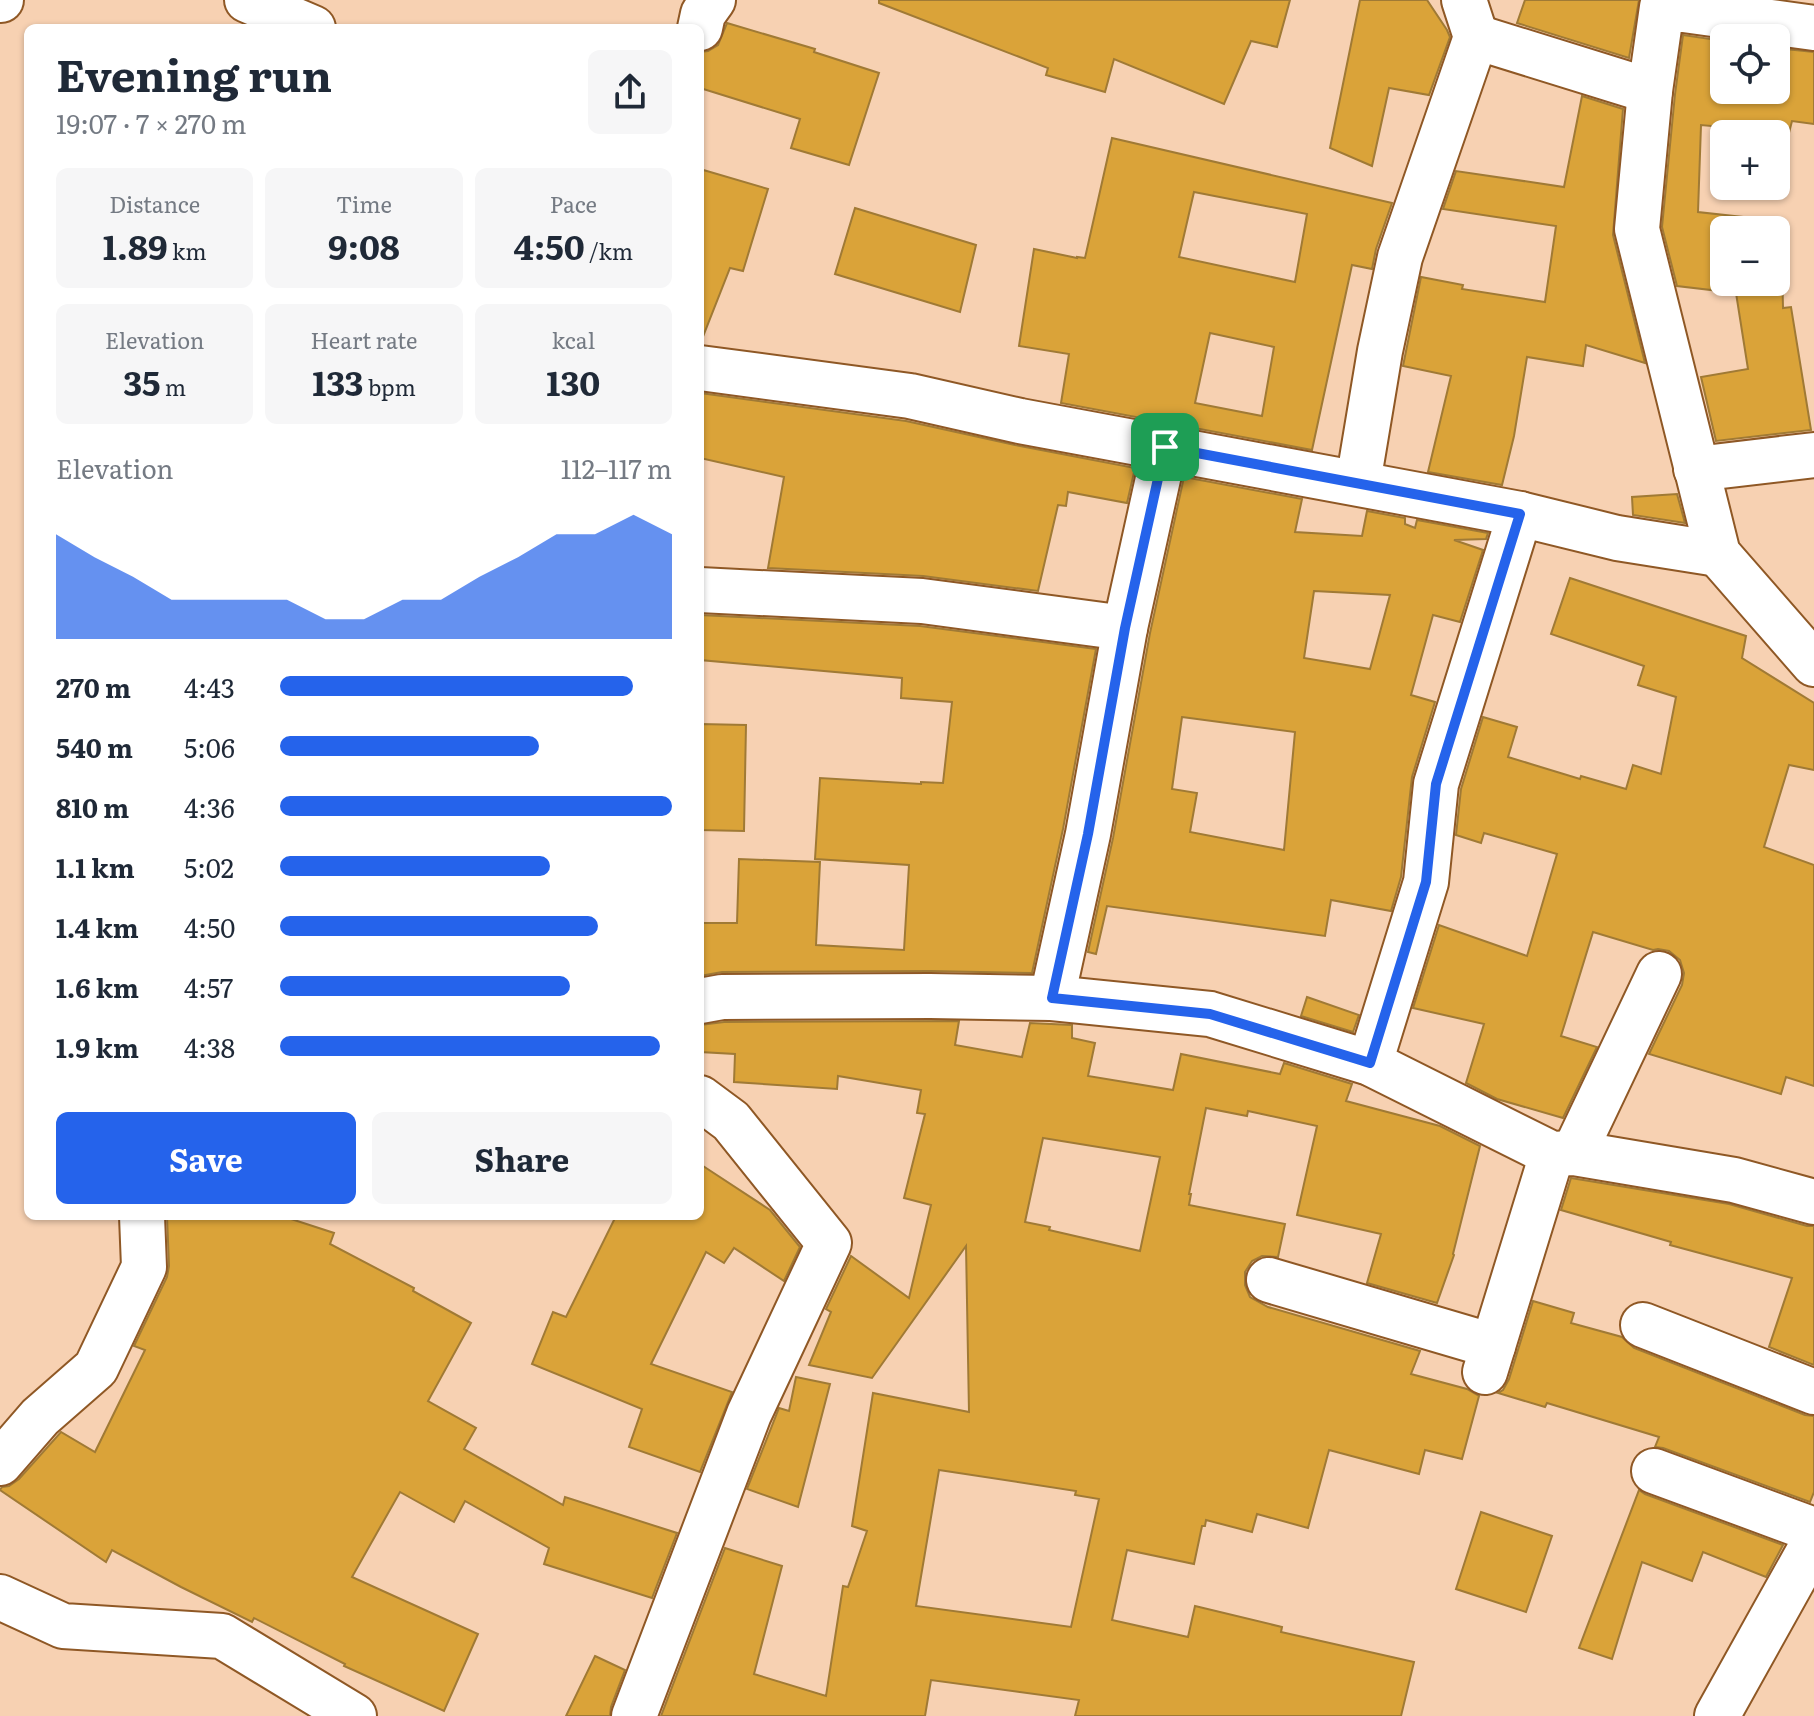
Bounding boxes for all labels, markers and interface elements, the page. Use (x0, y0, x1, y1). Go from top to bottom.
map controls (1710, 24, 1790, 296)
button: locate (1710, 24, 1790, 104)
text: Evening run (56, 40, 332, 106)
button: share (588, 50, 672, 134)
text: 19:07 · 7 × 270 m (56, 103, 246, 142)
button: + (1710, 120, 1790, 200)
text: Distance (109, 187, 200, 220)
text: Time (336, 187, 392, 220)
text: Pace (550, 187, 597, 220)
button: − (1710, 216, 1790, 296)
text: 1.89 (103, 220, 168, 270)
text: 9:08 (328, 220, 400, 270)
text: 4:50 (514, 220, 585, 270)
text: km (168, 234, 207, 267)
text: /km (585, 234, 633, 267)
text: Elevation (105, 323, 204, 356)
text: Heart rate (311, 323, 417, 356)
text: kcal (552, 323, 595, 356)
text: 35 (123, 356, 160, 406)
text: 133 (312, 356, 364, 406)
text: 130 (546, 356, 600, 406)
text: m (160, 370, 186, 403)
text: bpm (364, 370, 416, 403)
pin (1131, 413, 1199, 481)
icon: arrive (1143, 425, 1187, 469)
text: Elevation (56, 448, 174, 487)
text: 112–117 m (561, 448, 672, 487)
text: 270 m (56, 667, 131, 706)
text: 4:43 (184, 667, 235, 706)
text: 540 m (56, 727, 133, 766)
text: 5:06 (184, 727, 235, 766)
text: 810 m (56, 787, 129, 826)
text: 4:36 (184, 787, 235, 826)
text: 1.1 km (56, 847, 135, 886)
text: 5:02 (184, 847, 234, 886)
text: 1.4 km (56, 907, 139, 946)
text: 4:50 (184, 907, 235, 946)
text: 1.6 km (56, 967, 139, 1006)
text: 4:57 (184, 967, 233, 1006)
text: 1.9 km (56, 1027, 139, 1066)
text: 4:38 (184, 1027, 235, 1066)
button: Save (56, 1112, 356, 1204)
button: Share (372, 1112, 672, 1204)

